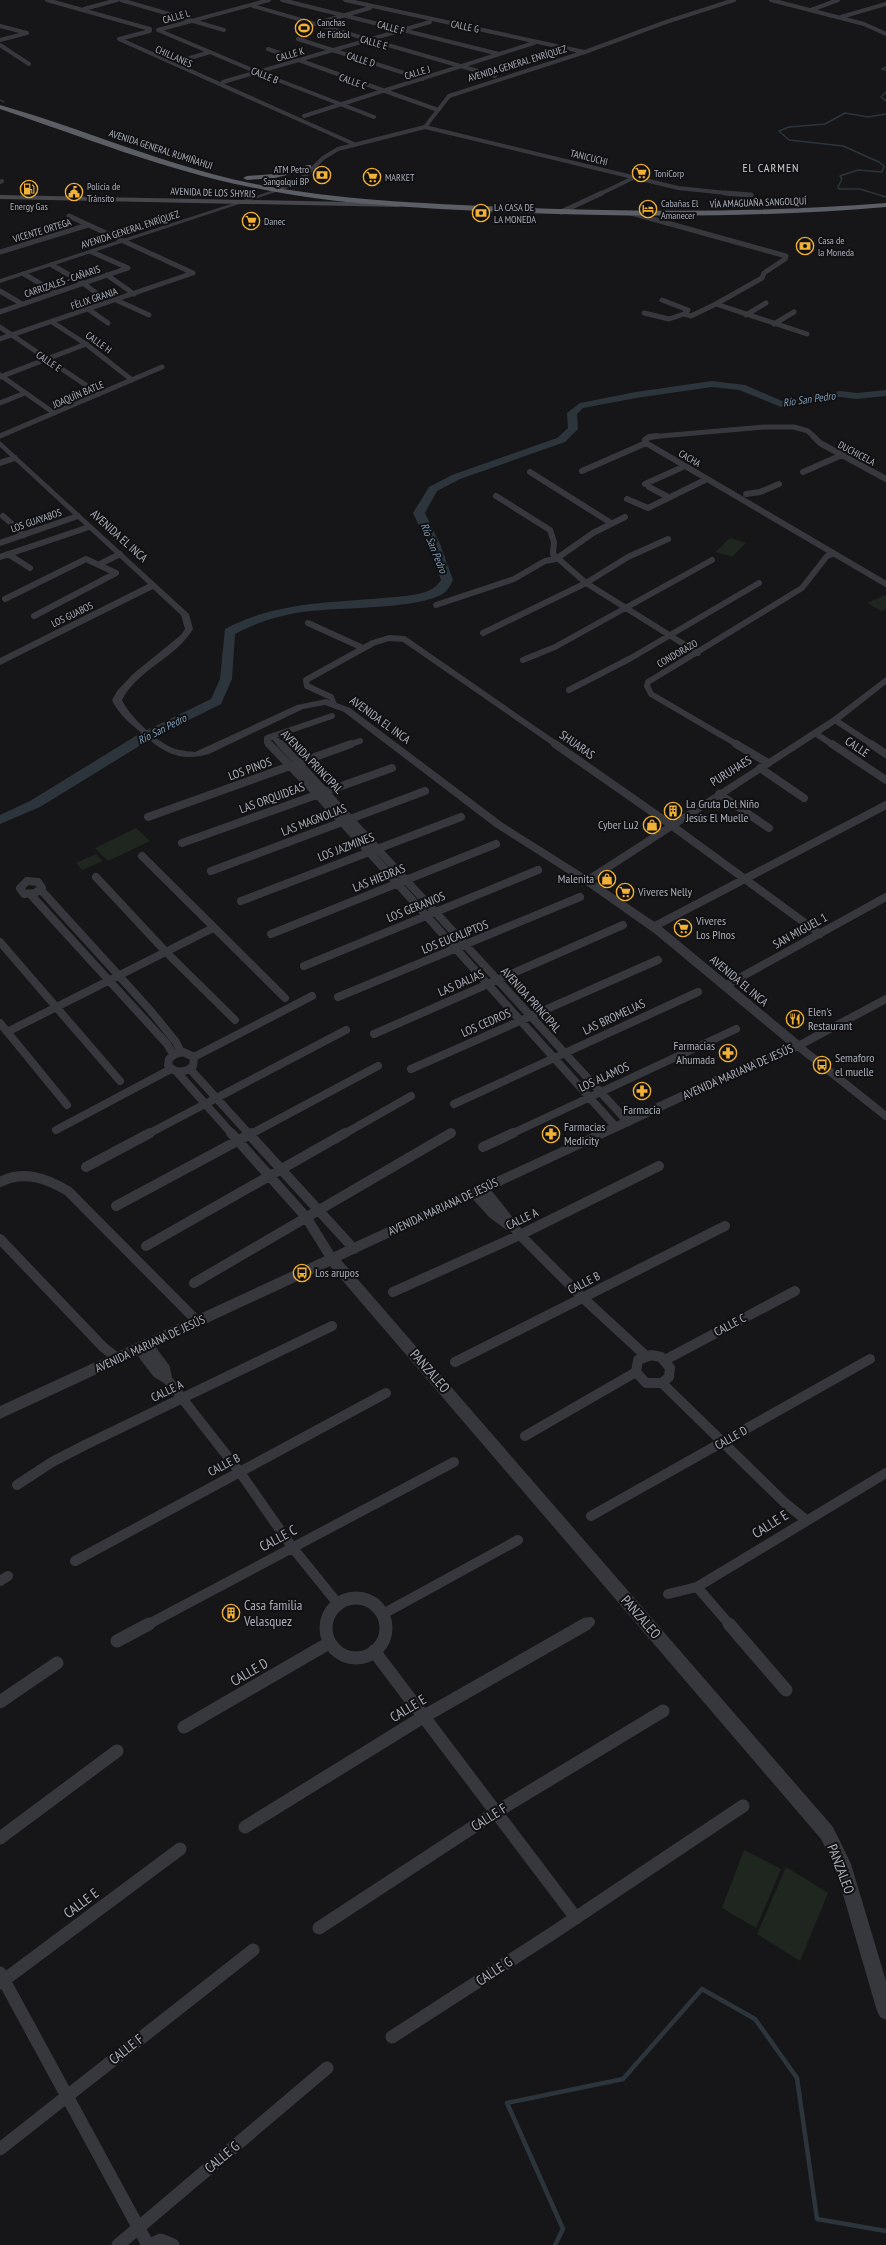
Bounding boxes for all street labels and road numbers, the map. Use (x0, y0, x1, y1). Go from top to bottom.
street label: CALLE L (161, 6, 192, 27)
street label: CALLE G (450, 17, 480, 36)
street label: CALLE F (376, 18, 406, 37)
street label: CALLE E (359, 32, 389, 53)
street label: AVENIDA GENERAL ENRÍQUEZ (466, 42, 569, 85)
street label: CHILLANES (153, 43, 194, 70)
street label: CALLE K (275, 44, 306, 65)
street label: CALLE D (345, 49, 377, 70)
street label: CALLE J (403, 62, 432, 83)
street label: CALLE B (249, 64, 281, 87)
street label: CALLE C (337, 71, 369, 93)
street label: AVENIDA GENERAL RUMIÑAHUI (107, 127, 214, 172)
street label: TANICUCHI (569, 147, 609, 168)
street label: AVENIDA DE LOS SHYRIS (170, 185, 256, 200)
street label: VÍA AMAGUAÑA SANGOLQUÍ (708, 194, 807, 211)
street label: AVENIDA GENERAL ENRÍQUEZ (79, 207, 182, 252)
street label: VICENTE ORTEGA (10, 215, 73, 246)
street label: CARRIZALES - CAÑARIS (22, 262, 102, 301)
street label: FÈLIX GRANJA (69, 284, 119, 313)
street label: CALLE H (83, 329, 114, 356)
street label: CALLE E (33, 348, 64, 375)
street label: JOAQUÌN BATLE (50, 378, 106, 411)
street label: DUCHICELA (836, 438, 878, 469)
street label: CACHA (676, 447, 703, 470)
street label: LOS GUAYABOS (9, 506, 63, 535)
street label: AVENIDA EL INCA (88, 506, 151, 565)
street label: LOS GUABOS (49, 599, 95, 630)
street label: CONDORAZO (655, 636, 700, 670)
street label: AVENIDA EL INCA (347, 693, 414, 747)
street label: AVENIDA PRINCIPAL (278, 727, 347, 797)
street label: SHUARAS (557, 727, 598, 762)
street label: CALLE (842, 733, 872, 760)
street label: PURUHAES (707, 752, 754, 789)
street label: LOS PINOS (226, 754, 274, 783)
street label: LAS ORQUIDEAS (237, 779, 306, 816)
street label: LAS MAGNOLIAS (279, 800, 349, 839)
street label: LOS JAZMINES (315, 829, 376, 864)
street label: LAS HIEDRAS (350, 860, 407, 895)
street label: LOS GERANIOS (384, 888, 447, 925)
street label: SAN MIGUEL 1 (770, 909, 830, 952)
street label: LOS EUCALIPTOS (419, 916, 490, 957)
street label: AVENIDA EL INCA (707, 952, 772, 1010)
street label: AVENIDA PRINCIPAL (498, 964, 565, 1036)
street label: LAS DALIAS (435, 966, 486, 999)
street label: LAS BROMELIAS (580, 995, 648, 1038)
street label: LOS CEDROS (459, 1005, 513, 1040)
street label: AVENIDA MARIANA DE JESÚS (680, 1040, 795, 1103)
street label: LOS ALAMOS (576, 1058, 631, 1095)
street label: AVENIDA MARIANA DE JESÚS (385, 1175, 500, 1239)
street label: CALLE A (503, 1204, 541, 1233)
street label: CALLE B (565, 1268, 603, 1297)
street label: CALLE C (711, 1310, 749, 1339)
street label: AVENIDA MARIANA DE JESÚS (92, 1312, 207, 1376)
street label: PANZALEO (406, 1346, 454, 1397)
street label: CALLE A (148, 1376, 186, 1405)
street label: CALLE D (712, 1423, 750, 1453)
street label: CALLE B (205, 1450, 243, 1479)
street label: CALLE E (749, 1506, 791, 1542)
street label: CALLE C (256, 1520, 300, 1555)
street label: PANZALEO (617, 1592, 665, 1643)
street label: CALLE D (227, 1654, 271, 1690)
street label: CALLE E (387, 1690, 429, 1726)
street label: CALLE F (468, 1799, 511, 1835)
street label: PANZALEO (823, 1842, 859, 1897)
street label: CALLE E (60, 1884, 102, 1922)
street label: CALLE G (472, 1952, 516, 1989)
street label: CALLE F (105, 2030, 147, 2068)
street label: CALLE G (201, 2137, 243, 2177)

